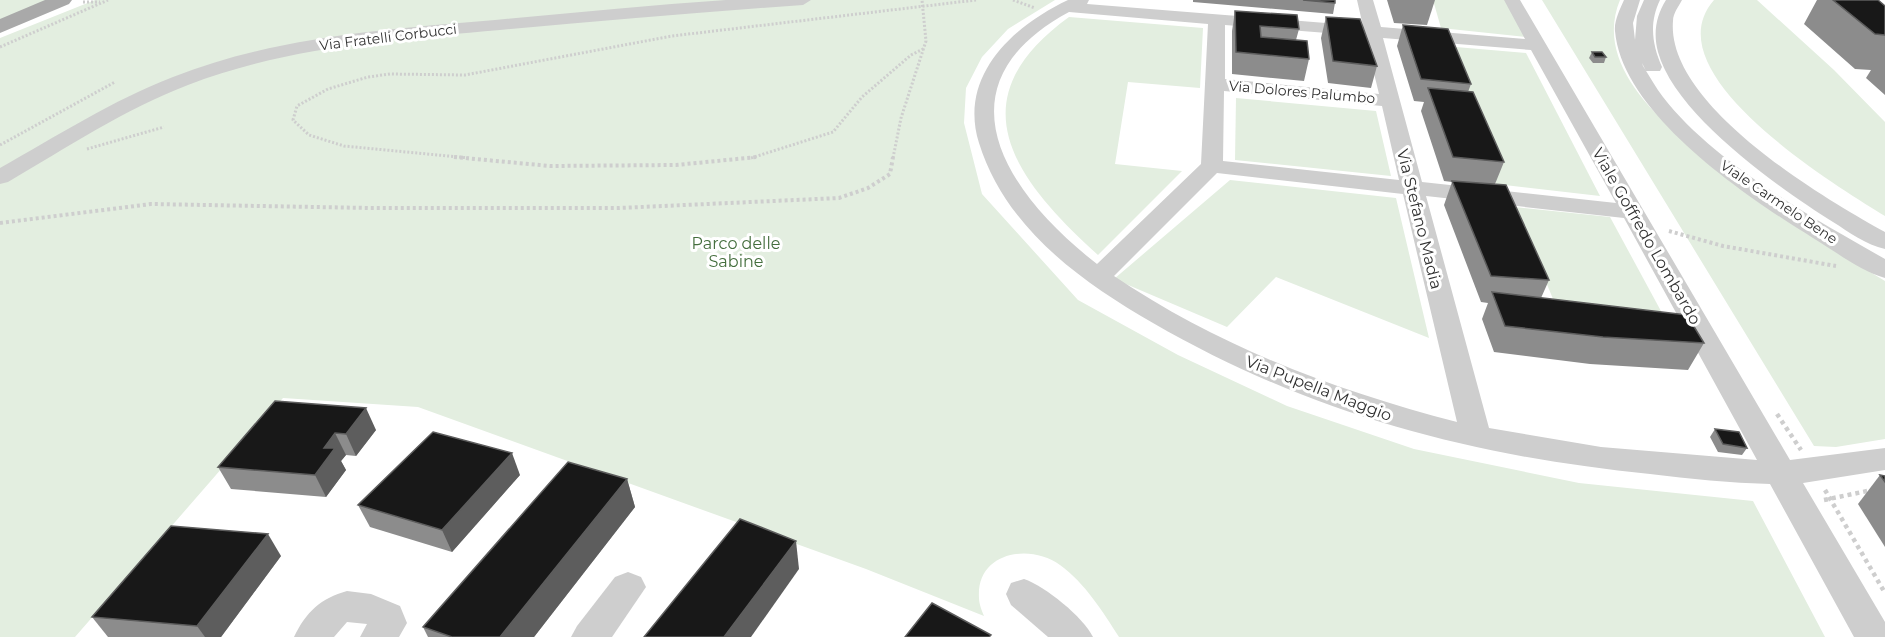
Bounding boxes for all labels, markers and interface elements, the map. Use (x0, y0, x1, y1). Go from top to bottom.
street label: Via Fratelli Corbucci (318, 20, 458, 54)
street label: Via Dolores Palumbo (1228, 77, 1376, 107)
street label: Viale Goffredo Lombardo (1588, 145, 1705, 328)
street label: Via Stefano Madia (1393, 147, 1446, 291)
street label: Viale Carmelo Bene (1717, 156, 1841, 248)
park label: Parco delle Sabine (692, 234, 780, 271)
street label: Via Pupella Maggio (1243, 352, 1394, 425)

